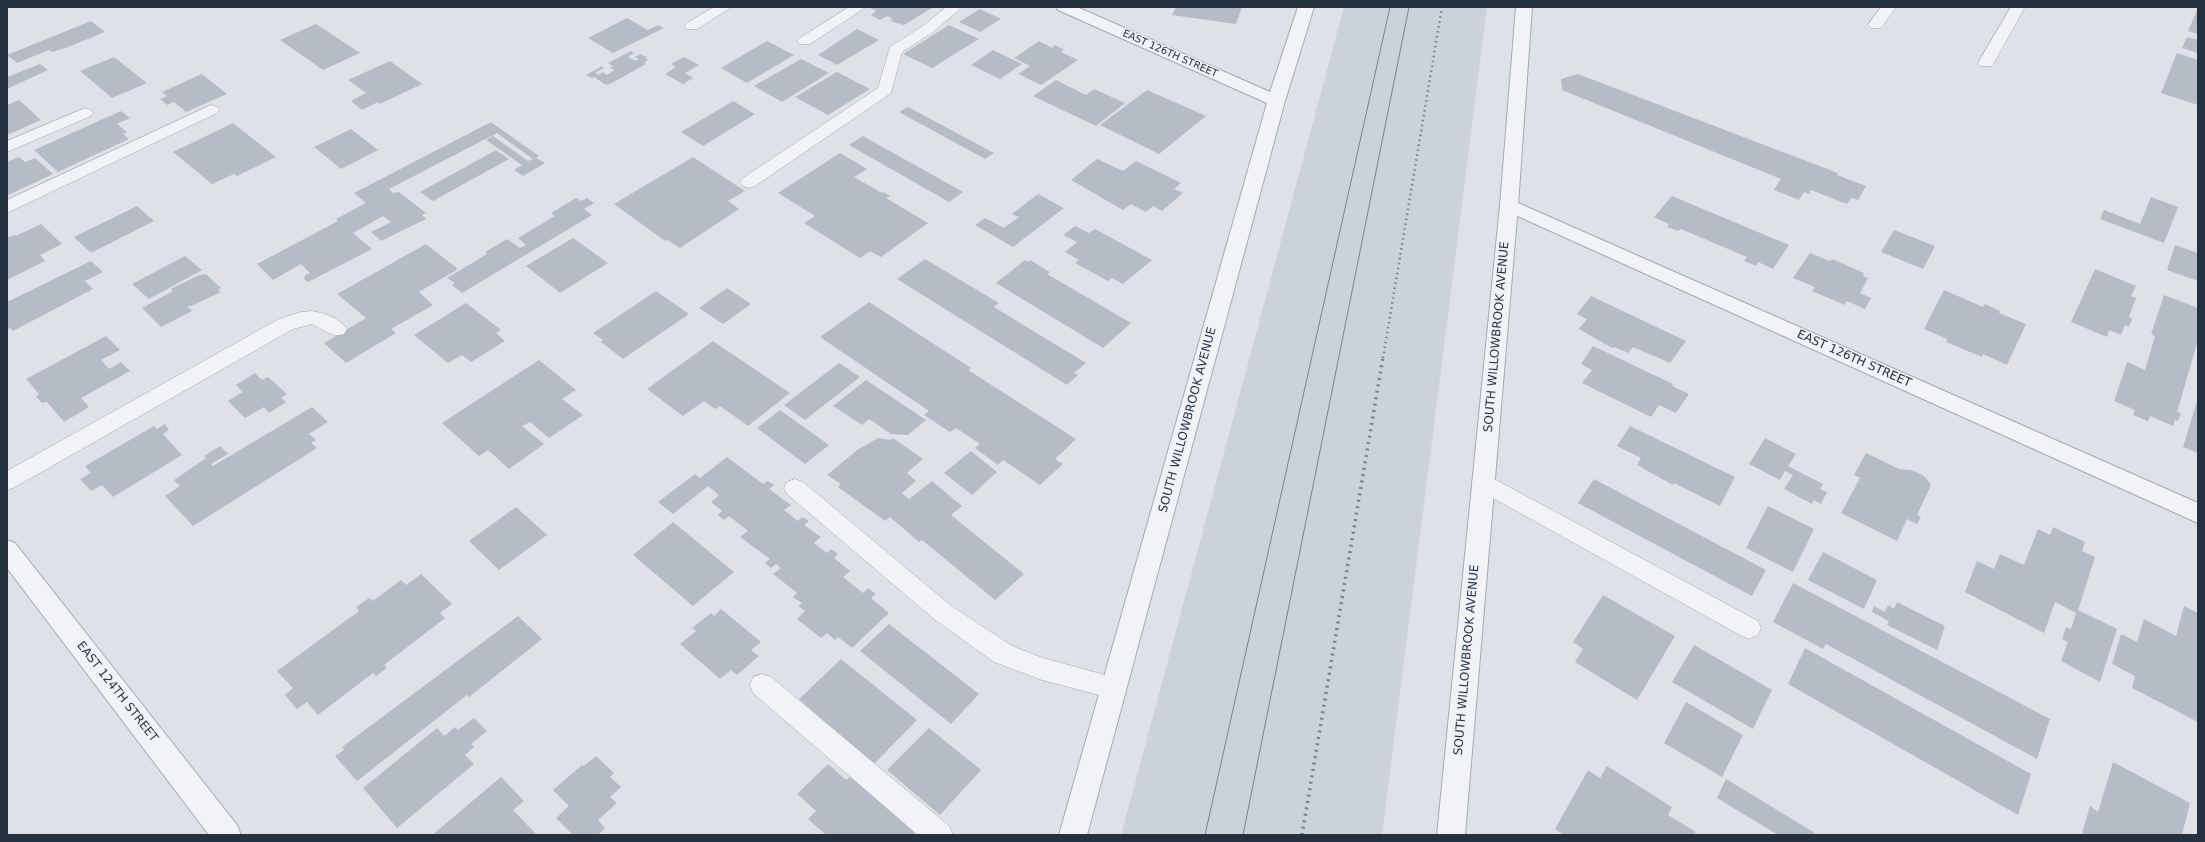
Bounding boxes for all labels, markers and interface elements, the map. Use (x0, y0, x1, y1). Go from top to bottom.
street label: EAST 126TH STREET (1121, 28, 1219, 80)
street label: SOUTH WILLOWBROOK AVENUE (1481, 241, 1513, 433)
street label: SOUTH WILLOWBROOK AVENUE (1156, 326, 1220, 514)
street label: EAST 126TH STREET (1795, 327, 1913, 391)
street label: SOUTH WILLOWBROOK AVENUE (1451, 564, 1483, 756)
street label: EAST 124TH STREET (73, 639, 161, 745)

